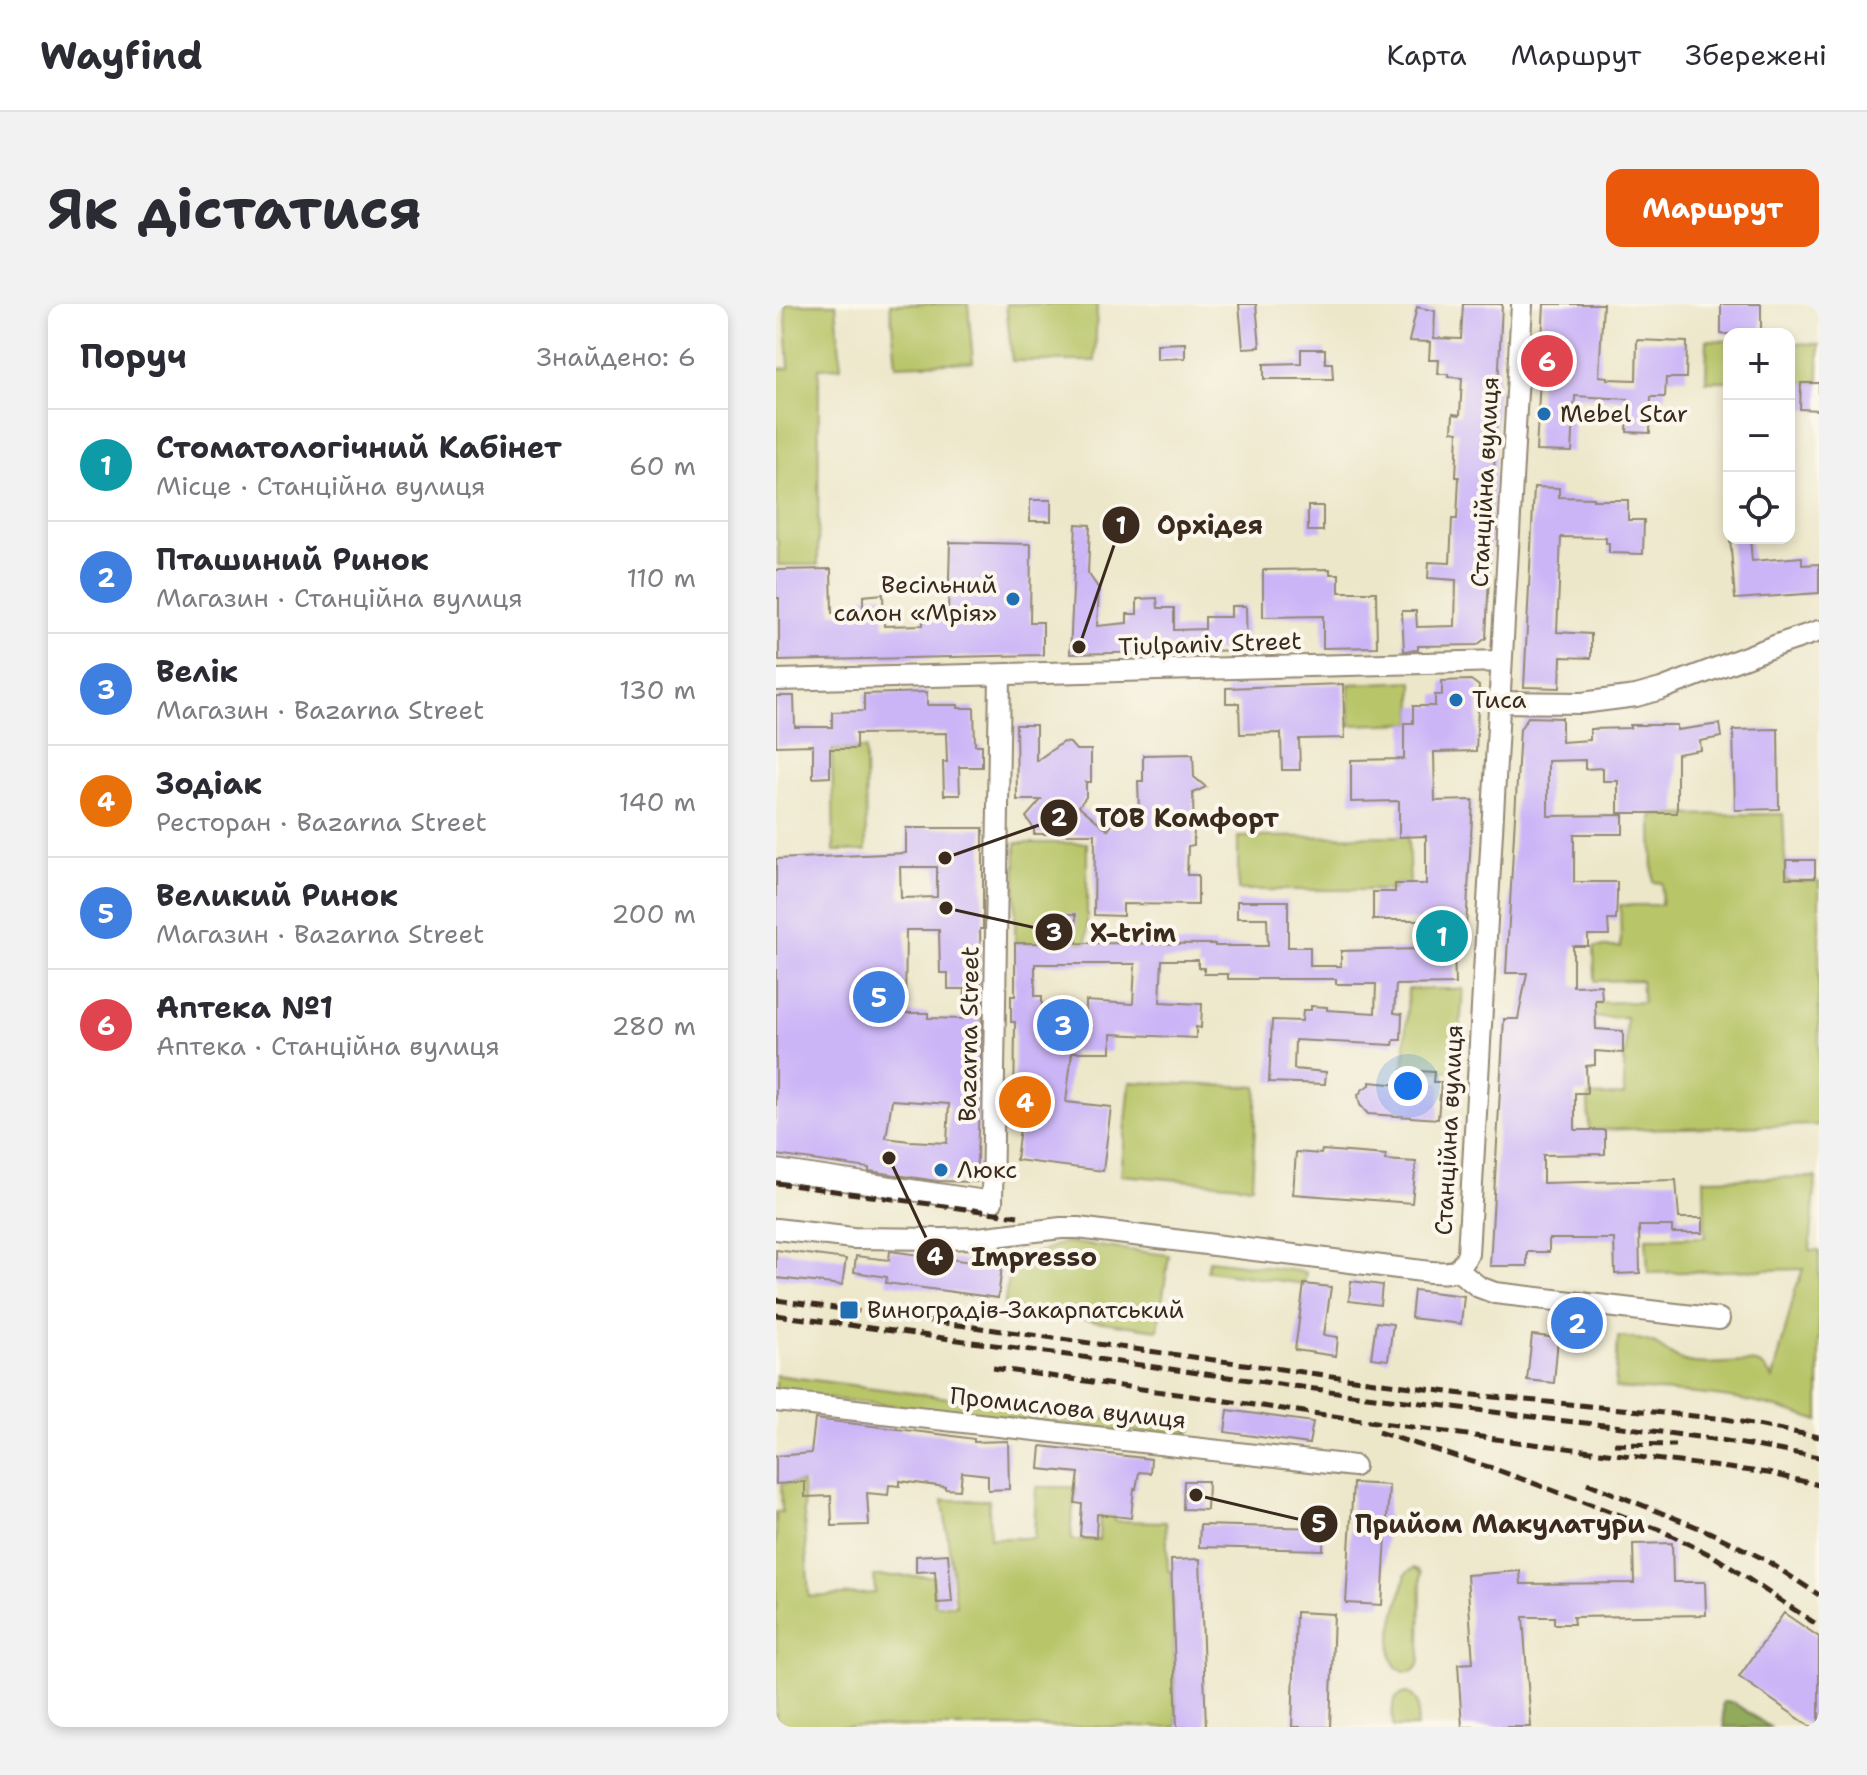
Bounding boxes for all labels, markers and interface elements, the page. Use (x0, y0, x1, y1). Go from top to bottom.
text: Wayfind (40, 30, 203, 81)
text: Карта (1387, 36, 1467, 74)
text: Маршрут (1511, 36, 1641, 74)
text: Збережені (1685, 36, 1827, 74)
button: Маршрут (1606, 169, 1819, 247)
text: Як дістатися (48, 171, 422, 246)
map controls (1723, 328, 1795, 544)
button: + (1723, 328, 1795, 400)
pin: 6 (1521, 331, 1573, 391)
text: Поруч (80, 333, 187, 379)
text: Знайдено: 6 (537, 339, 696, 374)
street label: Станційна вулиця (1463, 376, 1507, 588)
place label: Mebel Star (1560, 398, 1688, 430)
button: − (1723, 400, 1795, 472)
marker: Mebel Star (1535, 405, 1553, 423)
text: Стоматологічний Кабінет (156, 427, 562, 468)
text: 1 (100, 448, 112, 483)
text: 60 m (629, 448, 696, 483)
text: Місце · Станційна вулиця (156, 468, 486, 503)
button: locate (1723, 472, 1795, 544)
callout: Орхідея (1101, 500, 1279, 550)
text: Орхідея (1157, 507, 1263, 542)
text: 1 (1116, 510, 1126, 542)
text: Пташиний Ринок (156, 539, 429, 580)
text: 2 (97, 560, 115, 595)
text: 110 m (626, 560, 696, 595)
place label: Весільний салон «Мрія» (834, 569, 997, 629)
text: Магазин · Станційна вулиця (156, 580, 523, 615)
marker: Весільний салон «Мрія» (1004, 590, 1022, 608)
street label: Tiulpaniv Street (1118, 625, 1302, 663)
text: Велік (156, 651, 238, 692)
text: 3 (97, 672, 115, 707)
text: 130 m (619, 672, 696, 707)
place label: Тиса (1472, 684, 1527, 716)
marker: Тиса (1447, 691, 1465, 709)
text: Магазин · Bazarna Street (156, 692, 484, 727)
text: Зодіак (156, 763, 262, 804)
text: 4 (97, 784, 115, 819)
text: 140 m (619, 784, 696, 819)
callout: ТОВ Комфорт (1039, 793, 1294, 843)
text: ТОВ Комфорт (1095, 800, 1279, 835)
text: 2 (1051, 802, 1068, 834)
text: Ресторан · Bazarna Street (156, 804, 487, 839)
text: Великий Ринок (156, 875, 398, 916)
text: 5 (98, 896, 114, 931)
text: 200 m (611, 896, 696, 931)
pin: 1 (1416, 906, 1468, 966)
callout: X-trim (1034, 907, 1192, 957)
text: X-trim (1090, 915, 1176, 950)
text: Магазин · Bazarna Street (156, 916, 484, 951)
text: 3 (1046, 917, 1062, 949)
street label: Bazarna Street (951, 946, 987, 1122)
pin: 5 (853, 967, 905, 1027)
text: Аптека №1 (156, 987, 333, 1028)
pin: 3 (1037, 995, 1089, 1055)
text: 6 (97, 1008, 115, 1043)
text: 280 m (611, 1008, 696, 1043)
street label: Станційна вулиця (1427, 1024, 1471, 1236)
text: Аптека · Станційна вулиця (156, 1028, 500, 1063)
your location (1388, 1066, 1428, 1106)
pin: 4 (999, 1072, 1051, 1132)
place label: Люкс (957, 1154, 1017, 1186)
marker: Люкс (932, 1161, 950, 1179)
callout: Impresso (915, 1232, 1113, 1282)
text: Impresso (971, 1239, 1097, 1274)
text: 4 (927, 1241, 944, 1273)
pin: 2 (1551, 1293, 1603, 1353)
place label: Виноградів-Закарпатський (867, 1294, 1184, 1326)
marker: Виноградів-Закарпатський (838, 1299, 860, 1321)
street label: Промислова вулиця (948, 1380, 1188, 1436)
callout: Прийом Макулатури (1299, 1499, 1661, 1549)
text: Прийом Макулатури (1355, 1506, 1645, 1541)
text: 5 (1312, 1508, 1327, 1540)

